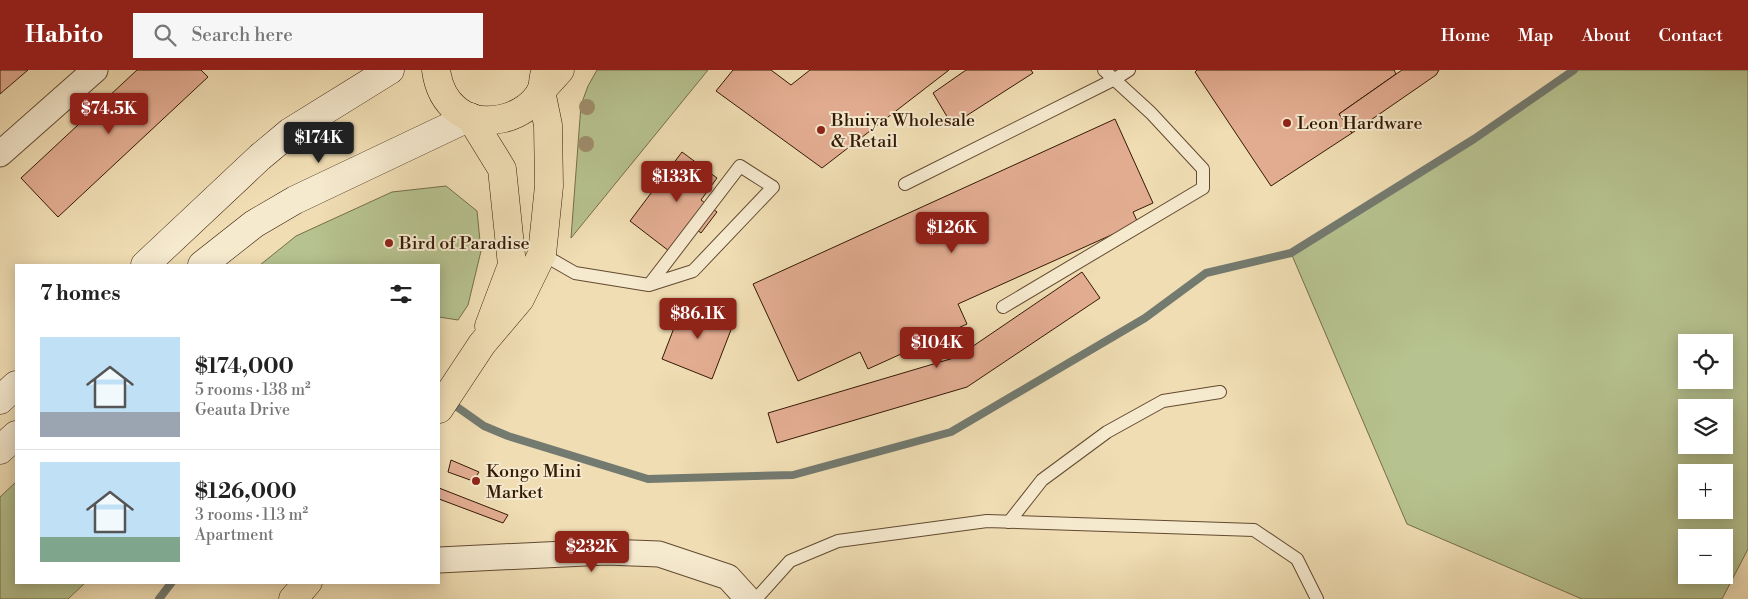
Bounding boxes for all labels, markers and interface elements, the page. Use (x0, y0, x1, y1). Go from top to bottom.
search box (133, 13, 483, 58)
text: Habito (25, 20, 103, 50)
icon: search (151, 21, 179, 49)
text: Search here (191, 23, 293, 47)
text: Home (1441, 24, 1490, 47)
text: Map (1518, 24, 1554, 47)
text: About (1582, 24, 1631, 47)
text: Contact (1659, 24, 1723, 47)
pin: $74.5K (68, 92, 150, 135)
text: $74.5K (81, 99, 137, 119)
place label: Bhuiya Wholesale & Retail (830, 109, 975, 153)
place label: Leon Hardware (1297, 112, 1422, 135)
marker: Leon Hardware (1281, 117, 1293, 129)
pin: $174K (284, 122, 354, 164)
marker: Bhuiya Wholesale & Retail (815, 124, 827, 136)
text: $174K (295, 128, 343, 148)
pin: $133K (642, 160, 712, 203)
text: $133K (652, 167, 702, 187)
pin: $126K (917, 212, 987, 254)
text: $126K (927, 218, 977, 238)
place label: Bird of Paradise (398, 232, 530, 255)
marker: Bird of Paradise (383, 237, 395, 249)
icon: filters (387, 280, 415, 308)
text: 7 homes (40, 281, 121, 307)
pin: $86.1K (657, 298, 739, 340)
text: $86.1K (671, 304, 725, 324)
pin: $104K (902, 326, 972, 369)
text: $104K (911, 333, 963, 353)
map controls (1678, 334, 1733, 584)
button: locate (1678, 334, 1733, 389)
text: $174,000 (195, 354, 294, 380)
icon: home (80, 357, 140, 417)
text: 5 rooms · 138 m² (195, 380, 311, 400)
button: layers (1678, 399, 1733, 454)
text: Geauta Drive (195, 400, 290, 420)
place label: Kongo Mini Market (486, 460, 582, 504)
button: + (1678, 464, 1733, 519)
marker: Kongo Mini Market (470, 475, 482, 487)
text: $126,000 (195, 479, 297, 505)
icon: home (80, 482, 140, 542)
text: 3 rooms · 113 m² (195, 505, 308, 525)
text: Apartment (195, 525, 274, 545)
button: − (1678, 529, 1733, 584)
pin: $232K (557, 530, 627, 573)
text: $232K (566, 537, 618, 557)

